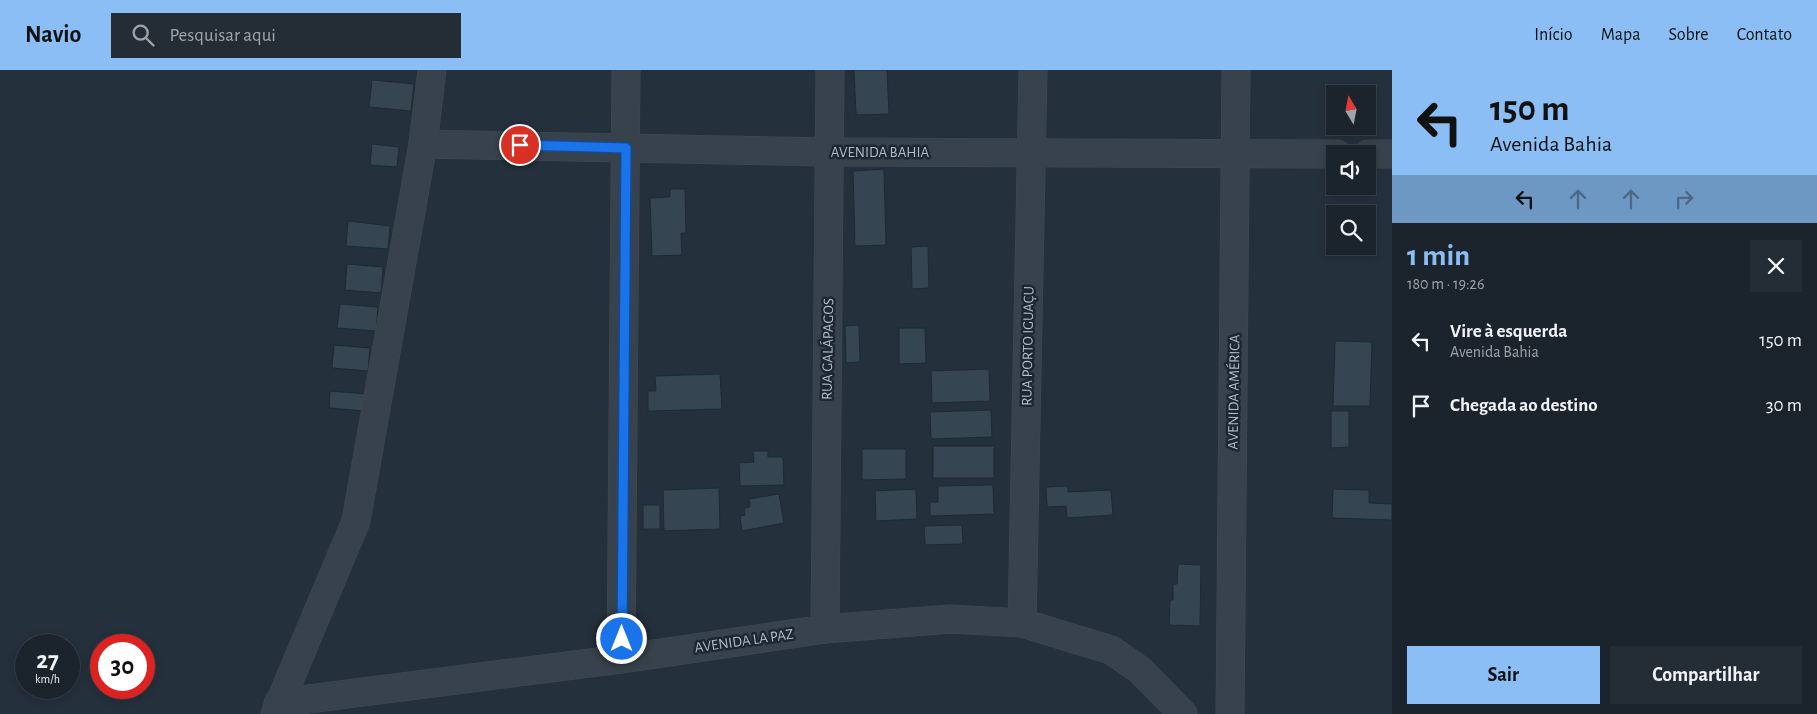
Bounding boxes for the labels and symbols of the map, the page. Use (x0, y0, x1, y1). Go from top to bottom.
north arrow (1326, 85, 1376, 135)
pin (499, 124, 541, 166)
street label: AVENIDA BAHIA (831, 145, 930, 160)
street label: RUA PORTO IGUAÇU (1019, 286, 1037, 406)
street label: RUA GALÁPAGOS (818, 298, 836, 400)
street label: AVENIDA AMÉRICA (1223, 334, 1243, 450)
position arrow (595, 612, 647, 664)
street label: AVENIDA LA PAZ (693, 627, 795, 655)
speed limit sign: 30 (90, 634, 155, 699)

